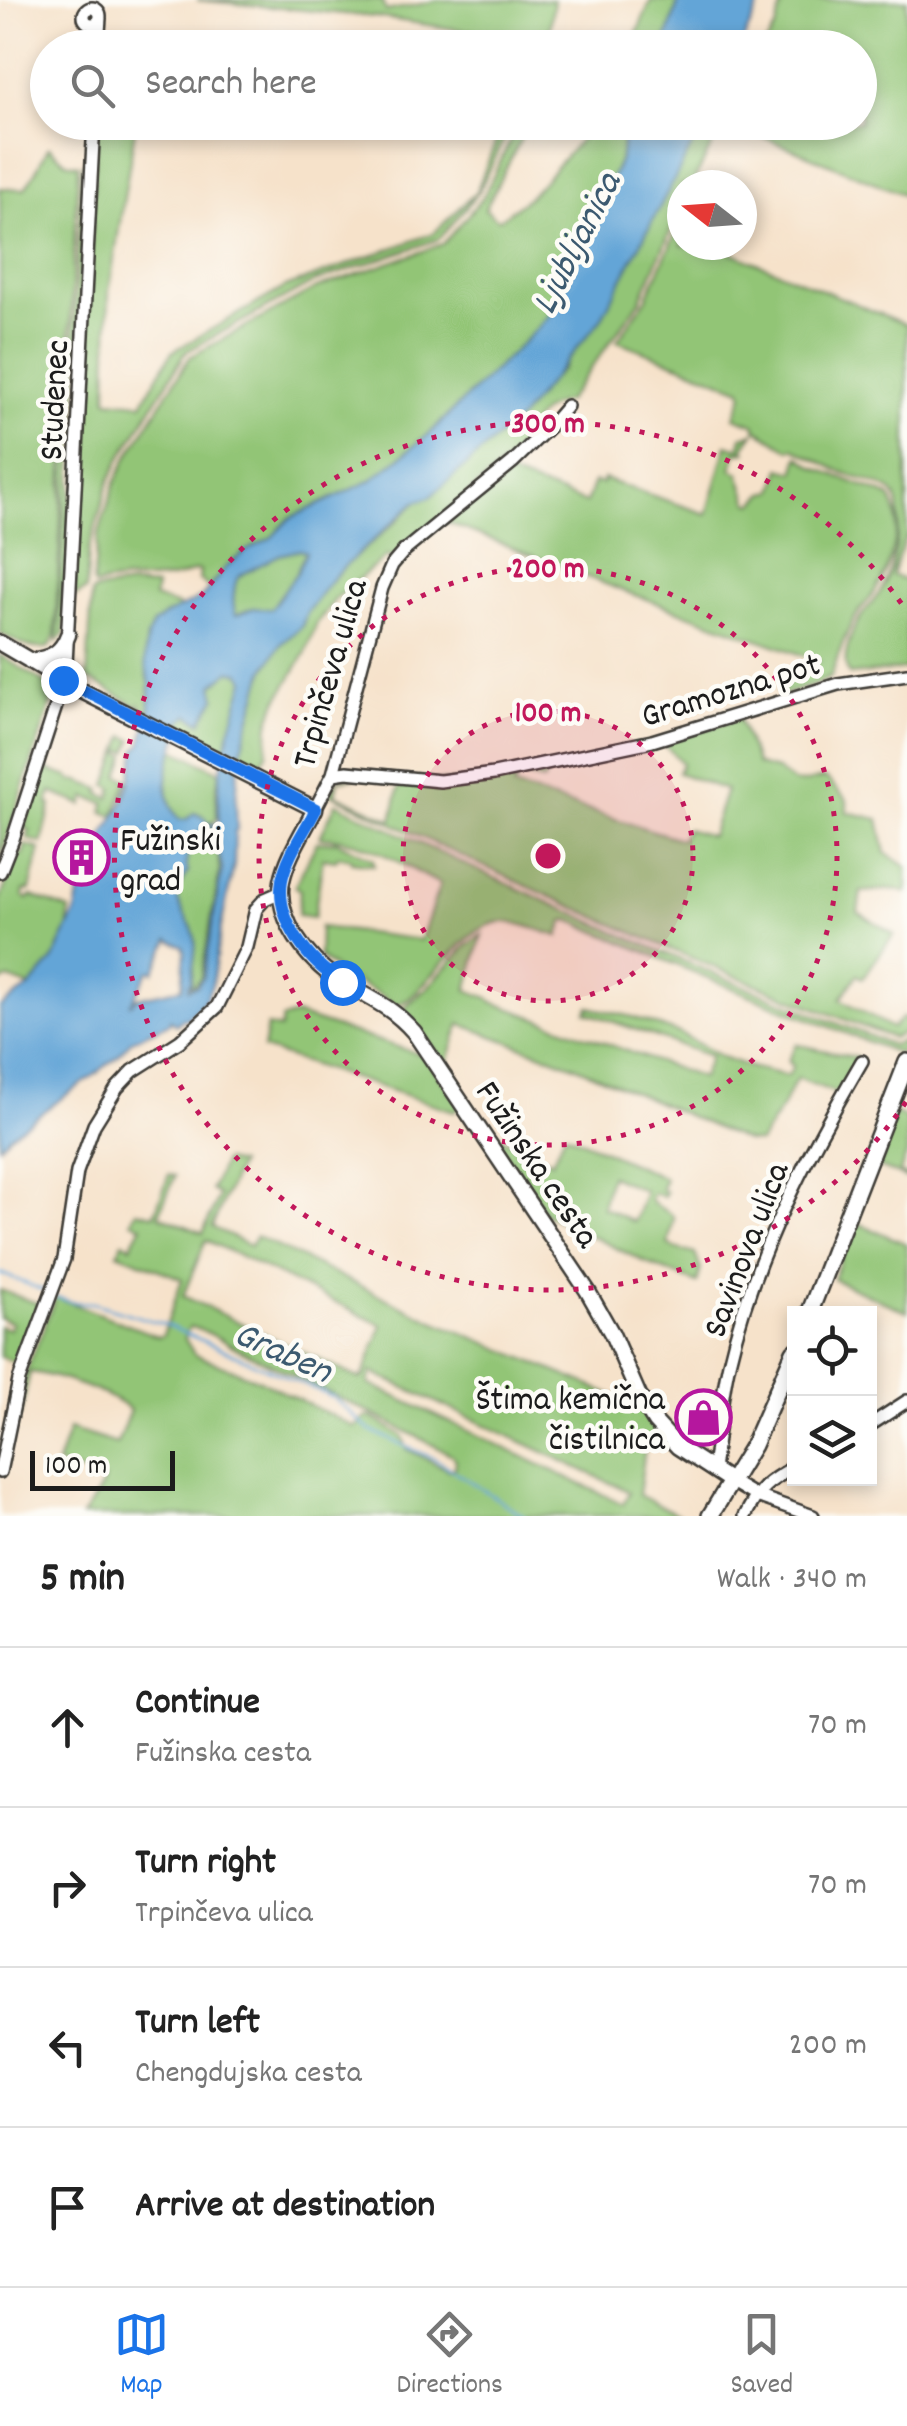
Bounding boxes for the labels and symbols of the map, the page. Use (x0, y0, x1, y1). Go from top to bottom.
water label: Ljubljanica (520, 162, 639, 325)
north arrow (667, 170, 757, 260)
street label: Studenec (29, 339, 85, 462)
text: 300 m (511, 405, 585, 448)
text: 200 m (511, 550, 585, 593)
street label: Trpinčeva ulica (282, 573, 384, 775)
street label: Gramozna pot (636, 642, 827, 744)
route end (41, 658, 87, 704)
text: 100 m (515, 694, 581, 737)
place label: Fužinski grad (120, 818, 221, 908)
building icon: Fužinski grad (51, 828, 111, 888)
centre of rings (530, 838, 566, 874)
route start (320, 960, 366, 1006)
street label: Fužinska cesta (460, 1072, 610, 1260)
street label: Savinova ulica (692, 1155, 805, 1346)
water label: Graben (224, 1309, 341, 1401)
place label: Štima kemična čistilnica (476, 1377, 666, 1467)
shop icon: Štima kemična čistilnica (674, 1387, 734, 1447)
scale bar (30, 1446, 175, 1490)

